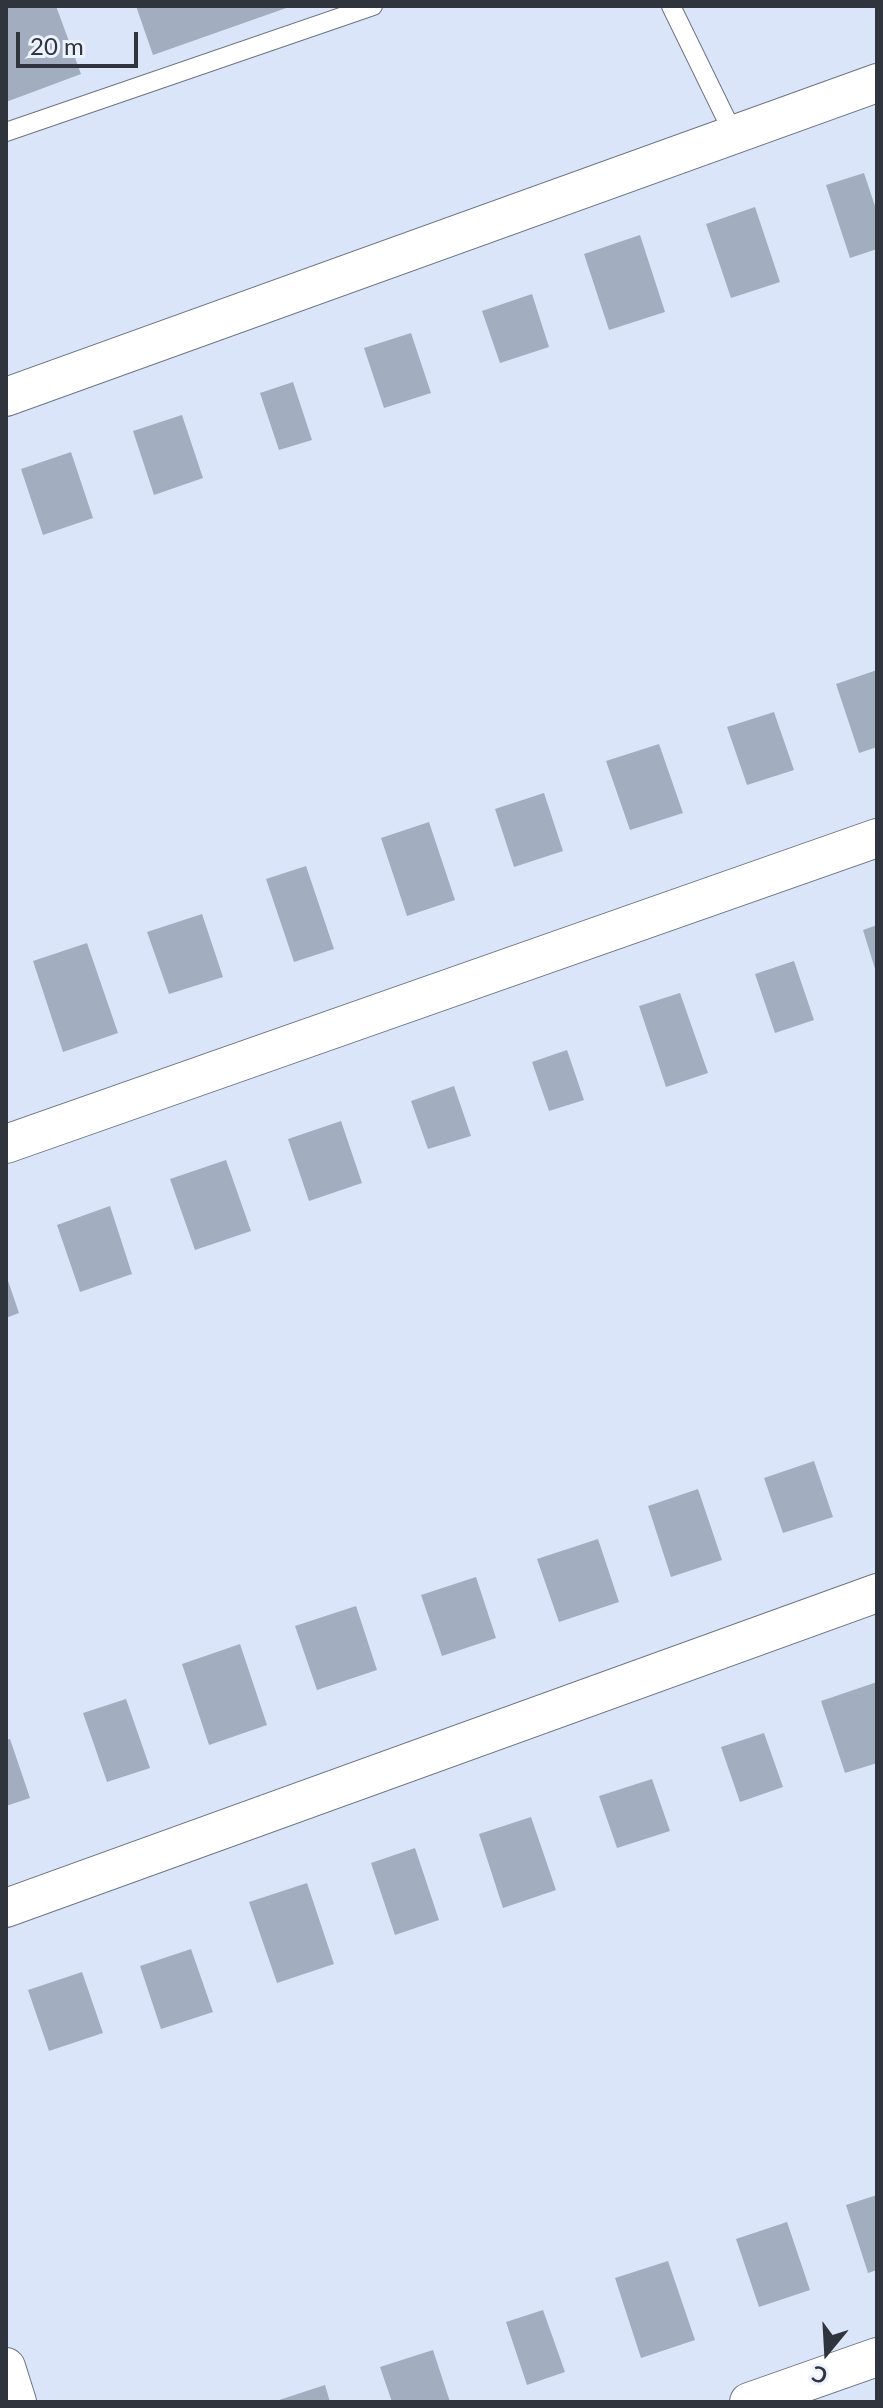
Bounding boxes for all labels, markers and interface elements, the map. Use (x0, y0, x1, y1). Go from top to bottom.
scale bar (20, 16, 142, 66)
text: 20 m (30, 31, 84, 60)
north arrow (787, 2312, 867, 2392)
text: С (808, 2360, 831, 2390)

